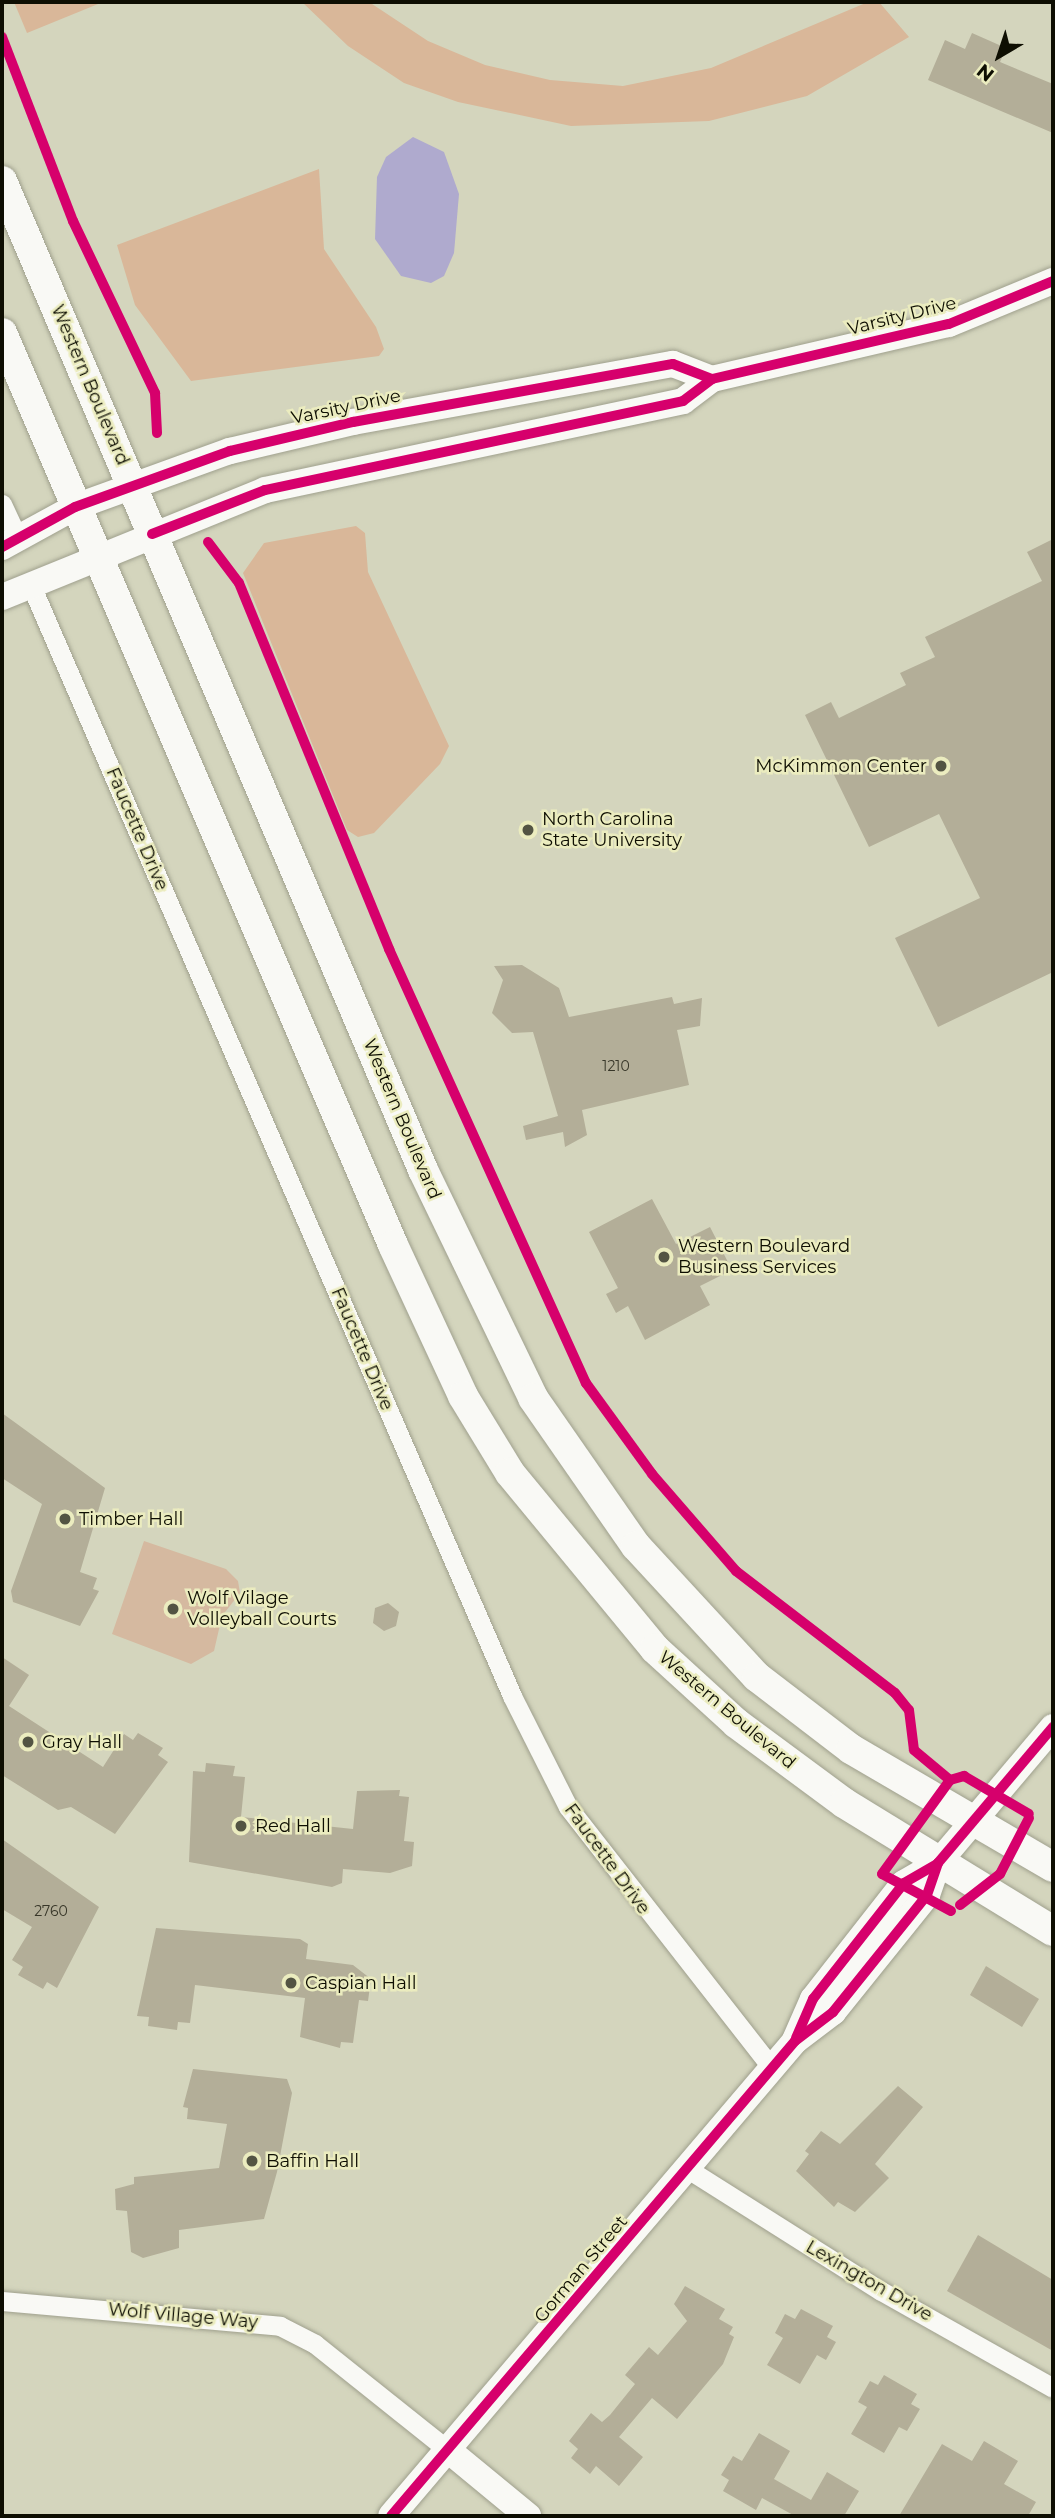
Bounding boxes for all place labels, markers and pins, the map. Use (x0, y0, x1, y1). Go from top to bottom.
place label: McKimmon Center (755, 755, 927, 777)
marker: McKimmon Center (933, 758, 949, 774)
place label: North Carolina State University (542, 809, 682, 852)
marker: North Carolina State University (520, 822, 536, 838)
place label: Western Boulevard Business Services (678, 1236, 850, 1278)
marker: Western Boulevard Business Services (656, 1249, 672, 1265)
place label: Timber Hall (79, 1508, 183, 1530)
marker: Timber Hall (57, 1511, 73, 1527)
place label: Wolf Vilage Volleyball Courts (187, 1588, 337, 1630)
marker: Wolf Vilage Volleyball Courts (165, 1601, 181, 1617)
place label: Gray Hall (42, 1731, 122, 1753)
marker: Gray Hall (20, 1734, 36, 1750)
place label: Red Hall (255, 1815, 331, 1837)
marker: Red Hall (233, 1818, 249, 1834)
place label: Caspian Hall (305, 1972, 417, 1994)
marker: Caspian Hall (283, 1975, 299, 1991)
place label: Baffin Hall (266, 2150, 359, 2172)
marker: Baffin Hall (244, 2153, 260, 2169)

